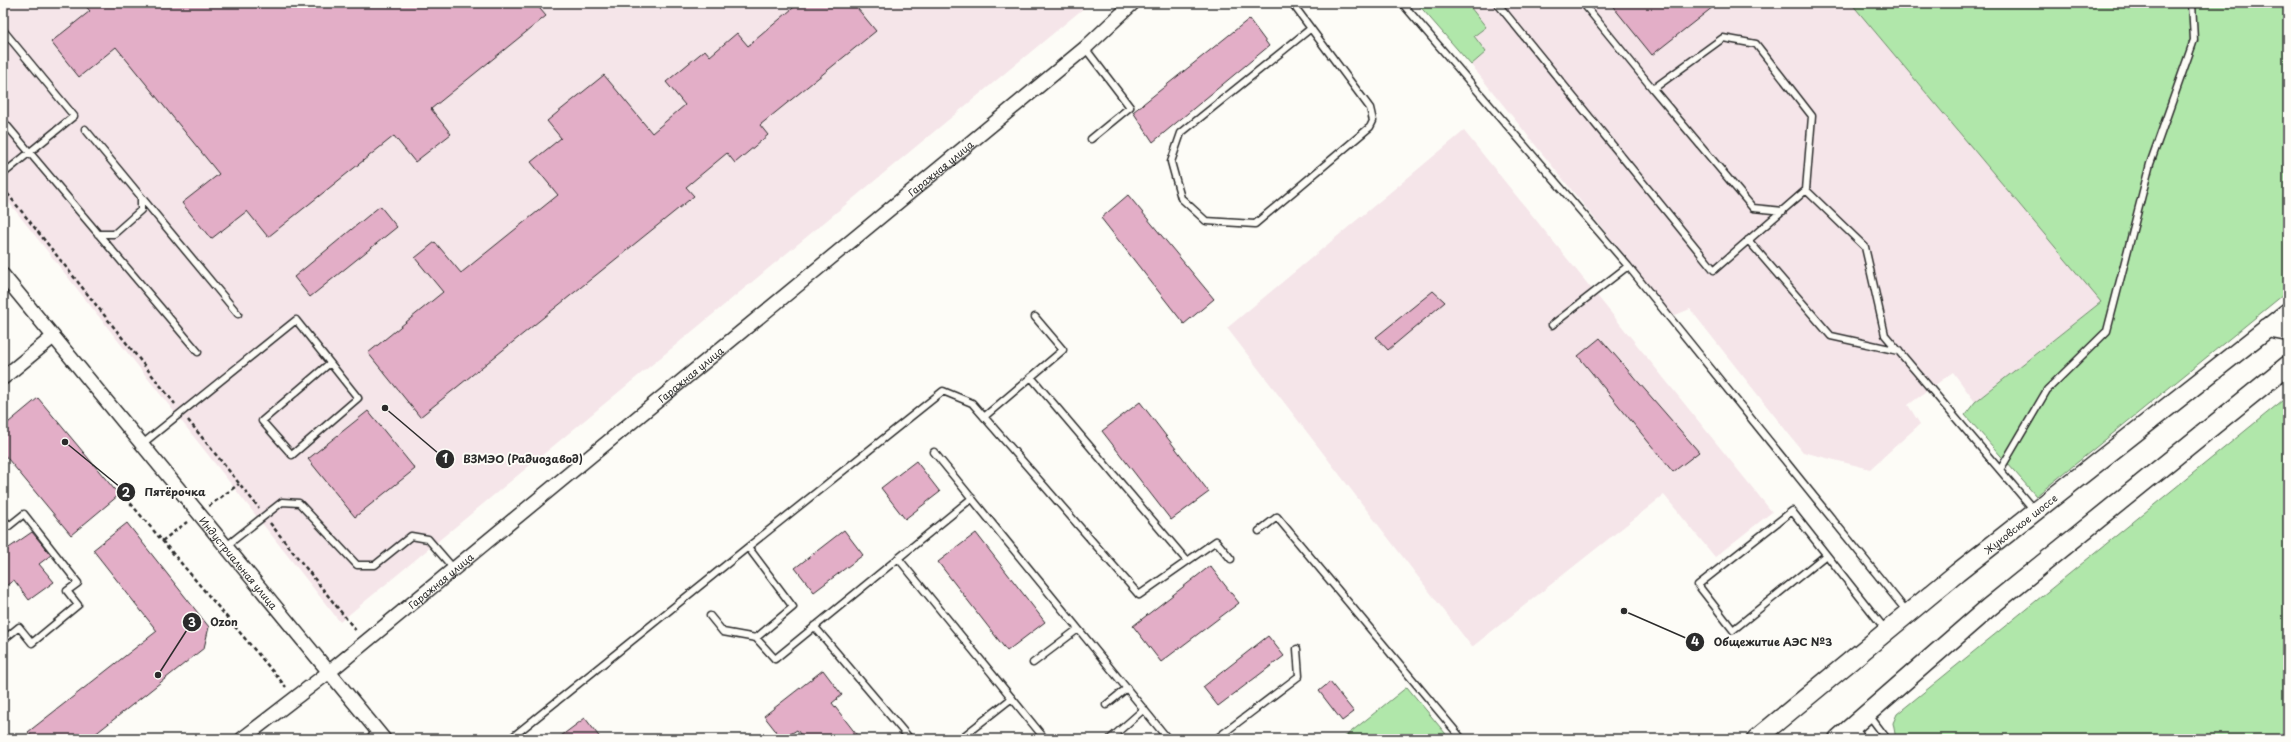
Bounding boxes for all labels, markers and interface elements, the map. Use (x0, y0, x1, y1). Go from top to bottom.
street label: Гаражная улица (904, 136, 977, 199)
street label: Гаражная улица (654, 342, 727, 406)
callout: ВЗМЭО (Радиозавод) (435, 447, 592, 470)
text: 1 (442, 449, 448, 467)
text: ВЗМЭО (Радиозавод) (463, 450, 583, 467)
callout: Пятёрочка (116, 481, 214, 504)
text: 2 (122, 483, 131, 501)
text: Пятёрочка (144, 483, 206, 500)
street label: Жуковское шоссе (1980, 490, 2060, 557)
street label: Индустриальная улица (196, 513, 282, 613)
street label: Гаражная улица (404, 548, 477, 612)
callout: Ozon (182, 611, 246, 634)
text: 3 (188, 613, 196, 631)
text: Ozon (210, 613, 238, 630)
callout: Общежитие АЭС №3 (1685, 630, 1841, 653)
text: 4 (1691, 632, 1699, 650)
text: Общежитие АЭС №3 (1714, 633, 1832, 650)

